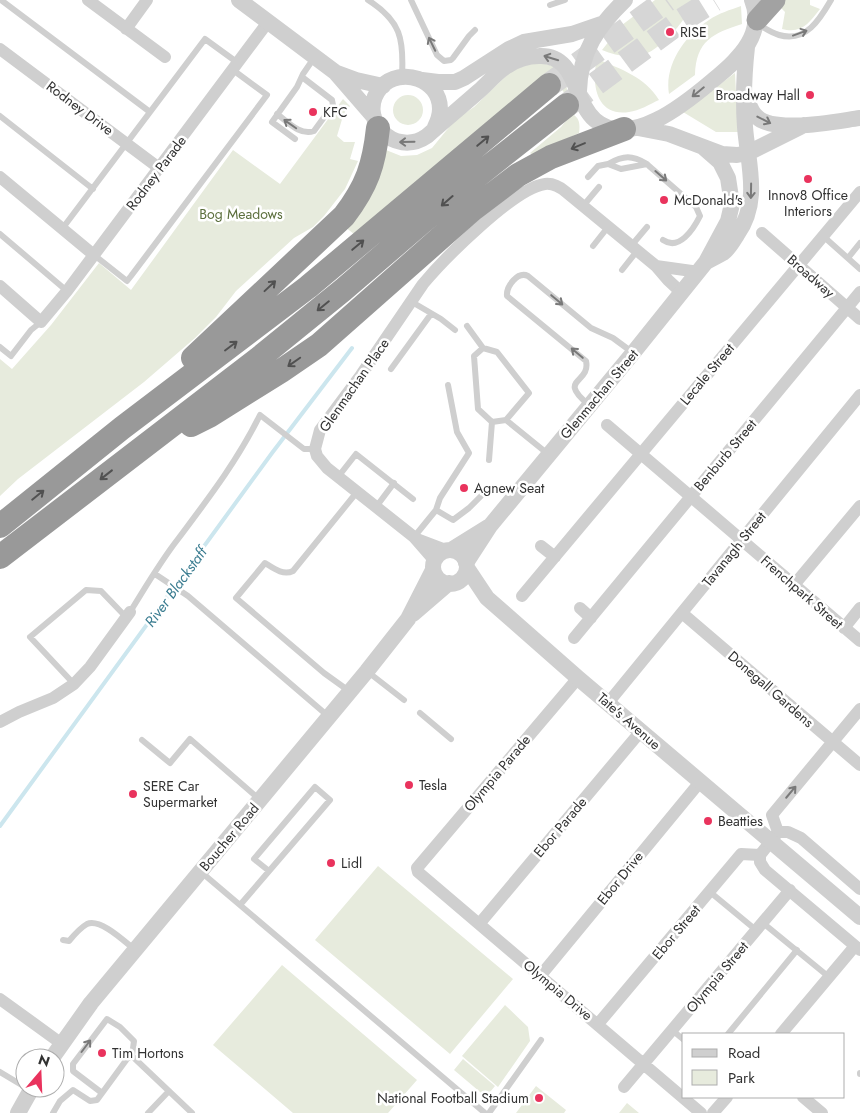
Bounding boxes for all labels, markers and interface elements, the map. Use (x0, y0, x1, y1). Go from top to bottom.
place label: RISE (680, 22, 707, 42)
marker: RISE (664, 26, 676, 38)
one-way arrow (792, 28, 807, 37)
one-way arrow (427, 37, 436, 52)
one-way arrow (544, 53, 560, 63)
street label: Rodney Drive (42, 76, 118, 140)
place label: Broadway Hall (716, 85, 800, 105)
one-way arrow (692, 87, 705, 98)
marker: Broadway Hall (804, 89, 816, 101)
place label: KFC (323, 102, 348, 122)
marker: KFC (307, 106, 319, 118)
one-way arrow (756, 116, 771, 126)
one-way arrow (284, 119, 298, 129)
street label: Rodney Parade (121, 131, 191, 215)
one-way arrow (476, 135, 489, 146)
one-way arrow (399, 137, 416, 147)
one-way arrow (571, 141, 586, 151)
one-way arrow (655, 171, 668, 182)
marker: Innov8 Office Interiors (802, 173, 814, 185)
one-way arrow (746, 183, 756, 199)
place label: Innov8 Office Interiors (768, 185, 848, 221)
place label: McDonald's (674, 190, 743, 210)
marker: McDonald's (658, 194, 670, 206)
one-way arrow (441, 195, 454, 206)
park label: Bog Meadows (199, 204, 283, 224)
one-way arrow (352, 239, 365, 251)
street label: Broadway (783, 250, 840, 303)
one-way arrow (263, 280, 276, 292)
one-way arrow (550, 294, 563, 305)
one-way arrow (317, 301, 330, 312)
street label: Glenmachan Place (314, 334, 394, 436)
street label: Lecale Street (675, 338, 739, 409)
one-way arrow (224, 340, 237, 351)
street label: Glenmachan Street (555, 344, 643, 443)
one-way arrow (571, 347, 584, 358)
one-way arrow (287, 357, 301, 367)
street label: Benburb Street (689, 414, 761, 495)
one-way arrow (100, 470, 113, 481)
place label: Agnew Seat (474, 478, 545, 498)
marker: Agnew Seat (458, 482, 470, 494)
one-way arrow (31, 490, 44, 501)
street label: Tavanagh Street (697, 507, 771, 591)
water label: River Blackstaff (139, 541, 214, 632)
street label: Frenchpark Street (756, 551, 848, 634)
street label: Donegall Gardens (724, 646, 818, 732)
street label: Tate's Avenue (593, 688, 665, 754)
street label: Olympia Parade (459, 730, 535, 816)
place label: Tesla (419, 775, 447, 795)
place label: SERE Car Supermarket (143, 776, 218, 812)
marker: Tesla (403, 779, 415, 791)
one-way arrow (785, 785, 796, 798)
marker: SERE Car Supermarket (127, 788, 139, 800)
street label: Ebor Parade (529, 793, 591, 861)
street label: Boucher Road (195, 799, 263, 875)
place label: Beatties (718, 811, 763, 831)
marker: Beatties (702, 815, 714, 827)
street label: Ebor Drive (592, 847, 648, 909)
place label: Lidl (341, 853, 362, 873)
marker: Lidl (325, 857, 337, 869)
street label: Ebor Street (647, 900, 705, 964)
street label: Olympia Street (681, 937, 753, 1017)
street label: Olympia Drive (519, 955, 597, 1025)
legend (682, 1033, 845, 1098)
one-way arrow (81, 1040, 92, 1053)
text: Road (728, 1042, 760, 1064)
place label: Tim Hortons (112, 1043, 184, 1063)
marker: Tim Hortons (96, 1047, 108, 1059)
north arrow (15, 1048, 65, 1098)
text: N (36, 1049, 53, 1072)
text: Park (728, 1067, 755, 1089)
place label: National Football Stadium (377, 1088, 529, 1108)
marker: National Football Stadium (533, 1092, 545, 1104)

